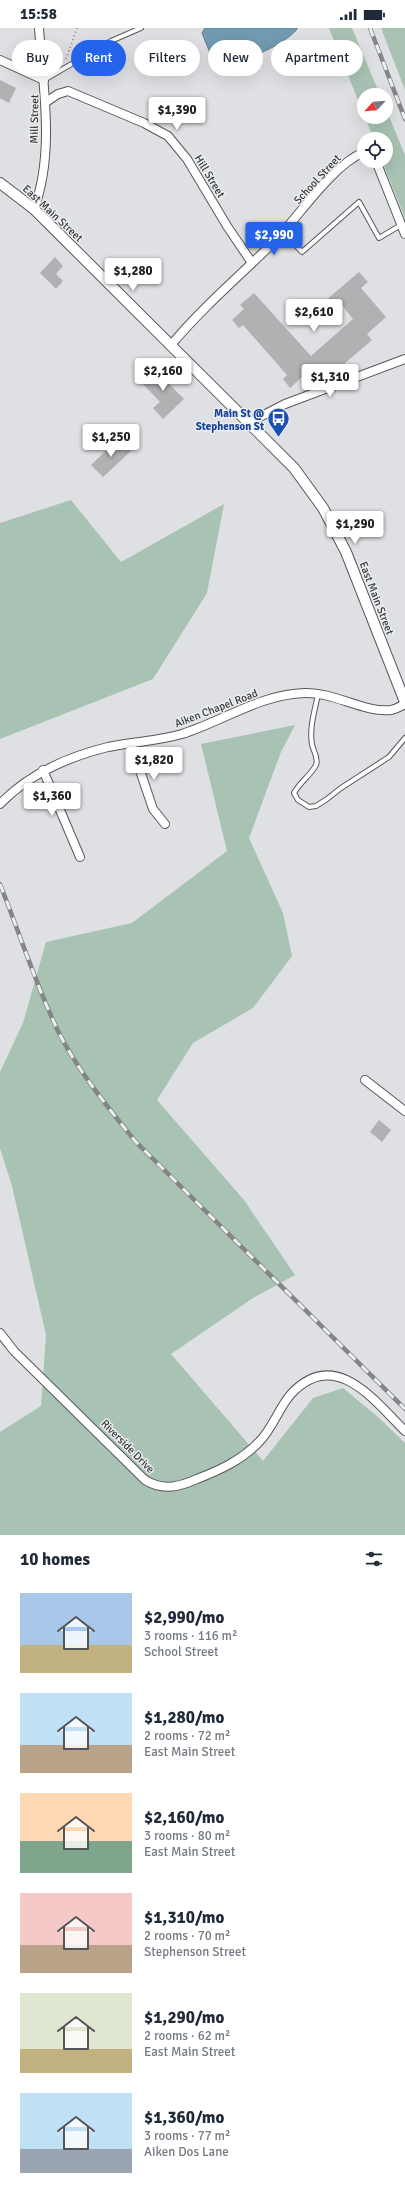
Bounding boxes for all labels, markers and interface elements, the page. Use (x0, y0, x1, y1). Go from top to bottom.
text: 15:58 (20, 5, 57, 23)
chip: Buy (12, 40, 63, 76)
chip: Rent (71, 40, 126, 76)
chip: Filters (134, 40, 200, 76)
chip: New (208, 40, 263, 76)
chip: Apartment (271, 40, 363, 76)
north arrow (357, 88, 393, 124)
map controls (357, 88, 393, 168)
street label: Mill Street (28, 94, 41, 144)
pin: $1,390 (144, 97, 210, 131)
text: $1,390 (158, 102, 196, 118)
button: locate (357, 132, 393, 168)
street label: Hill Street (192, 152, 228, 200)
street label: School Street (291, 152, 344, 207)
street label: East Main Street (20, 182, 85, 245)
pin: $2,990 (241, 222, 307, 256)
text: $2,990 (255, 227, 293, 243)
pin: $1,280 (100, 258, 166, 292)
text: $1,280 (114, 263, 152, 279)
pin: $2,610 (281, 299, 347, 333)
text: $2,610 (295, 304, 333, 320)
pin: $2,160 (130, 358, 196, 392)
text: $2,160 (144, 363, 182, 379)
pin: $1,310 (297, 364, 363, 398)
text: $1,310 (311, 369, 349, 385)
bus stop icon: Main St @ Stephenson St (266, 406, 292, 439)
place label: Main St @ Stephenson St (196, 407, 264, 433)
pin: $1,250 (78, 424, 144, 458)
text: $1,250 (92, 429, 130, 445)
pin: $1,290 (322, 511, 388, 545)
text: $1,290 (336, 516, 374, 532)
street label: East Main Street (357, 560, 397, 637)
street label: Aiken Chapel Road (173, 687, 260, 730)
pin: $1,820 (121, 747, 187, 781)
text: $1,820 (135, 752, 173, 768)
pin: $1,360 (19, 783, 85, 817)
text: $1,360 (33, 788, 71, 804)
street label: Riverside Drive (98, 1417, 157, 1476)
icon: filters (363, 1548, 385, 1570)
text: 10 homes (20, 1549, 90, 1570)
text: $2,990/mo (144, 1607, 224, 1628)
icon: home (52, 1609, 100, 1657)
text: 3 rooms · 116 m² (144, 1628, 237, 1644)
text: School Street (144, 1644, 219, 1660)
text: $1,280/mo (144, 1707, 224, 1728)
icon: home (52, 1709, 100, 1757)
text: 2 rooms · 72 m² (144, 1728, 230, 1744)
text: East Main Street (144, 1744, 235, 1760)
text: $2,160/mo (144, 1807, 224, 1828)
icon: home (52, 1809, 100, 1857)
text: 3 rooms · 80 m² (144, 1828, 230, 1844)
text: East Main Street (144, 1844, 235, 1860)
text: $1,310/mo (144, 1907, 224, 1928)
icon: home (52, 1909, 100, 1957)
text: 2 rooms · 70 m² (144, 1928, 230, 1944)
text: Stephenson Street (144, 1944, 246, 1960)
text: $1,290/mo (144, 2007, 224, 2028)
icon: home (52, 2009, 100, 2057)
text: 2 rooms · 62 m² (144, 2028, 230, 2044)
text: East Main Street (144, 2044, 235, 2060)
text: $1,360/mo (144, 2107, 224, 2128)
icon: home (52, 2109, 100, 2157)
text: 3 rooms · 77 m² (144, 2128, 230, 2144)
text: Aiken Dos Lane (144, 2144, 229, 2160)

